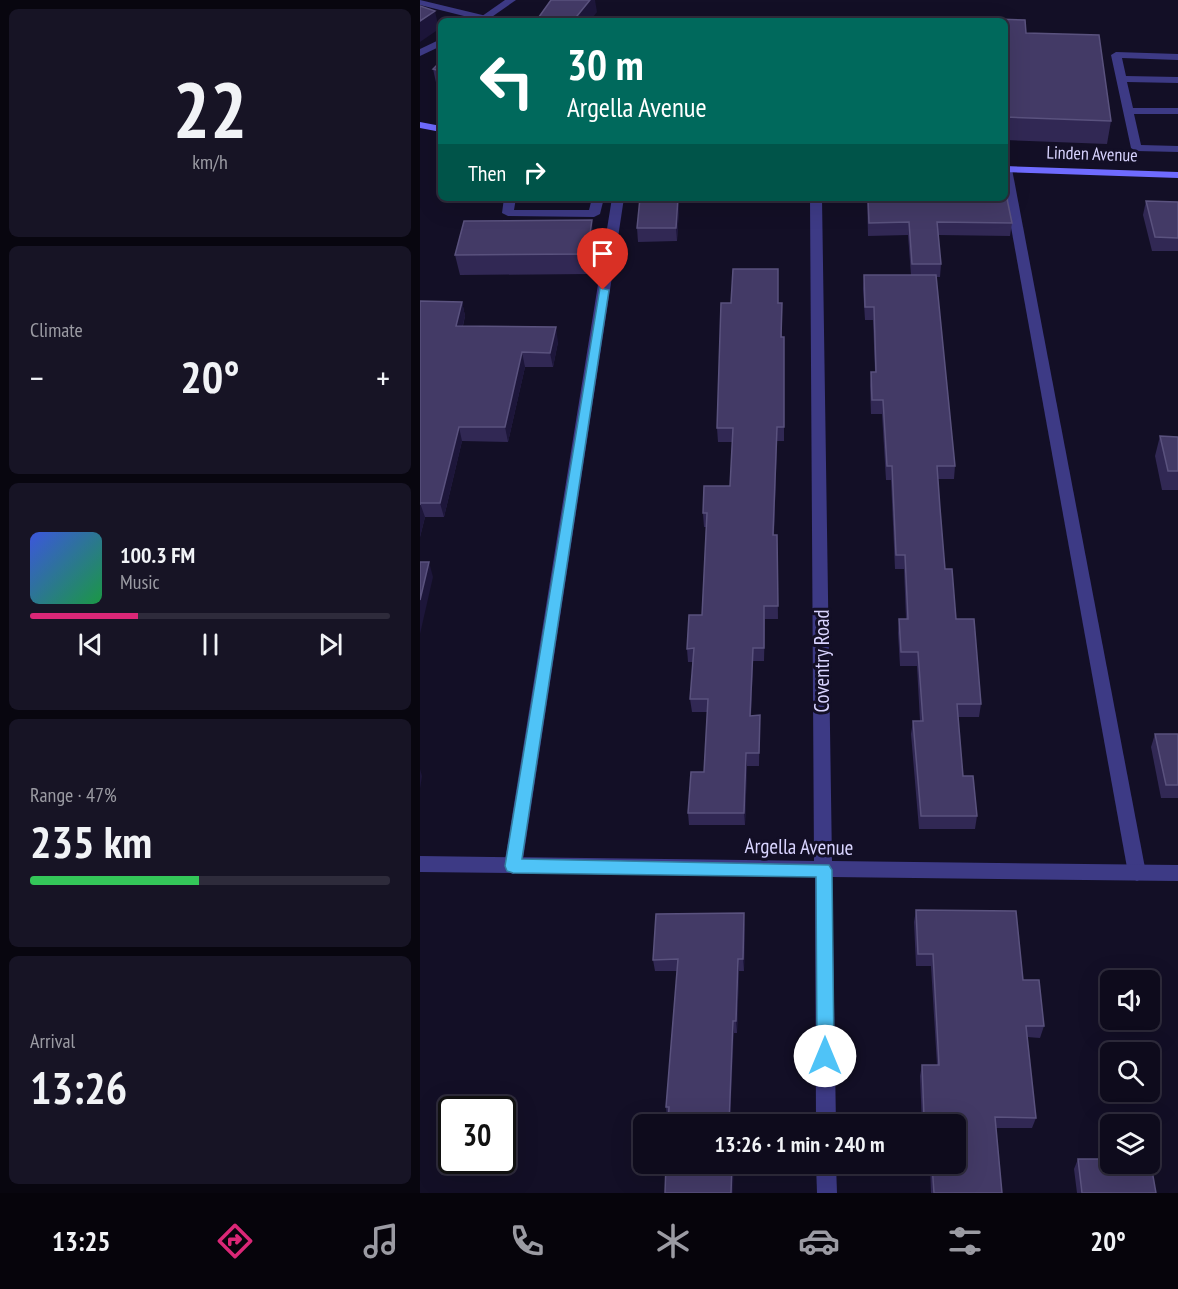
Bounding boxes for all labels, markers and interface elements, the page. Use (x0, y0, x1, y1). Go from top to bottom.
text: 30 m (567, 37, 644, 92)
icon: left (468, 42, 546, 120)
text: 22 (173, 59, 247, 160)
text: Argella Avenue (567, 90, 707, 124)
street label: Linden Avenue (1046, 140, 1138, 167)
text: km/h (192, 149, 228, 175)
icon: right (518, 156, 551, 189)
text: Then (468, 159, 506, 187)
pin (577, 228, 628, 290)
icon: arrive (586, 237, 619, 270)
text: Climate (30, 317, 83, 343)
text: 20° (180, 347, 240, 405)
text: − (30, 356, 44, 399)
text: + (376, 356, 390, 399)
text: 100.3 FM (120, 541, 195, 569)
text: Music (120, 569, 160, 595)
street label: Coventry Road (808, 609, 835, 713)
icon: previous (74, 628, 107, 661)
icon: pause (194, 628, 227, 661)
icon: next (314, 628, 347, 661)
text: Range · 47% (30, 782, 117, 808)
text: 235 km (30, 812, 152, 870)
street label: Argella Avenue (744, 832, 854, 861)
map controls (1100, 970, 1160, 1174)
button: sound (1100, 970, 1160, 1030)
position arrow (793, 1024, 857, 1088)
text: Arrival (30, 1028, 75, 1054)
button: search (1100, 1042, 1160, 1102)
text: 13:26 (30, 1058, 127, 1116)
speed limit sign: 30 (438, 1096, 516, 1174)
button: layers (1100, 1114, 1160, 1174)
text: 13:26 · 1 min · 240 m (714, 1130, 885, 1158)
icon: directions (214, 1220, 256, 1262)
icon: music (360, 1220, 402, 1262)
icon: phone (506, 1220, 548, 1262)
icon: climate (652, 1220, 694, 1262)
icon: car (798, 1220, 840, 1262)
icon: filters (944, 1220, 986, 1262)
text: 13:25 (52, 1224, 110, 1258)
text: 20° (1090, 1224, 1126, 1258)

